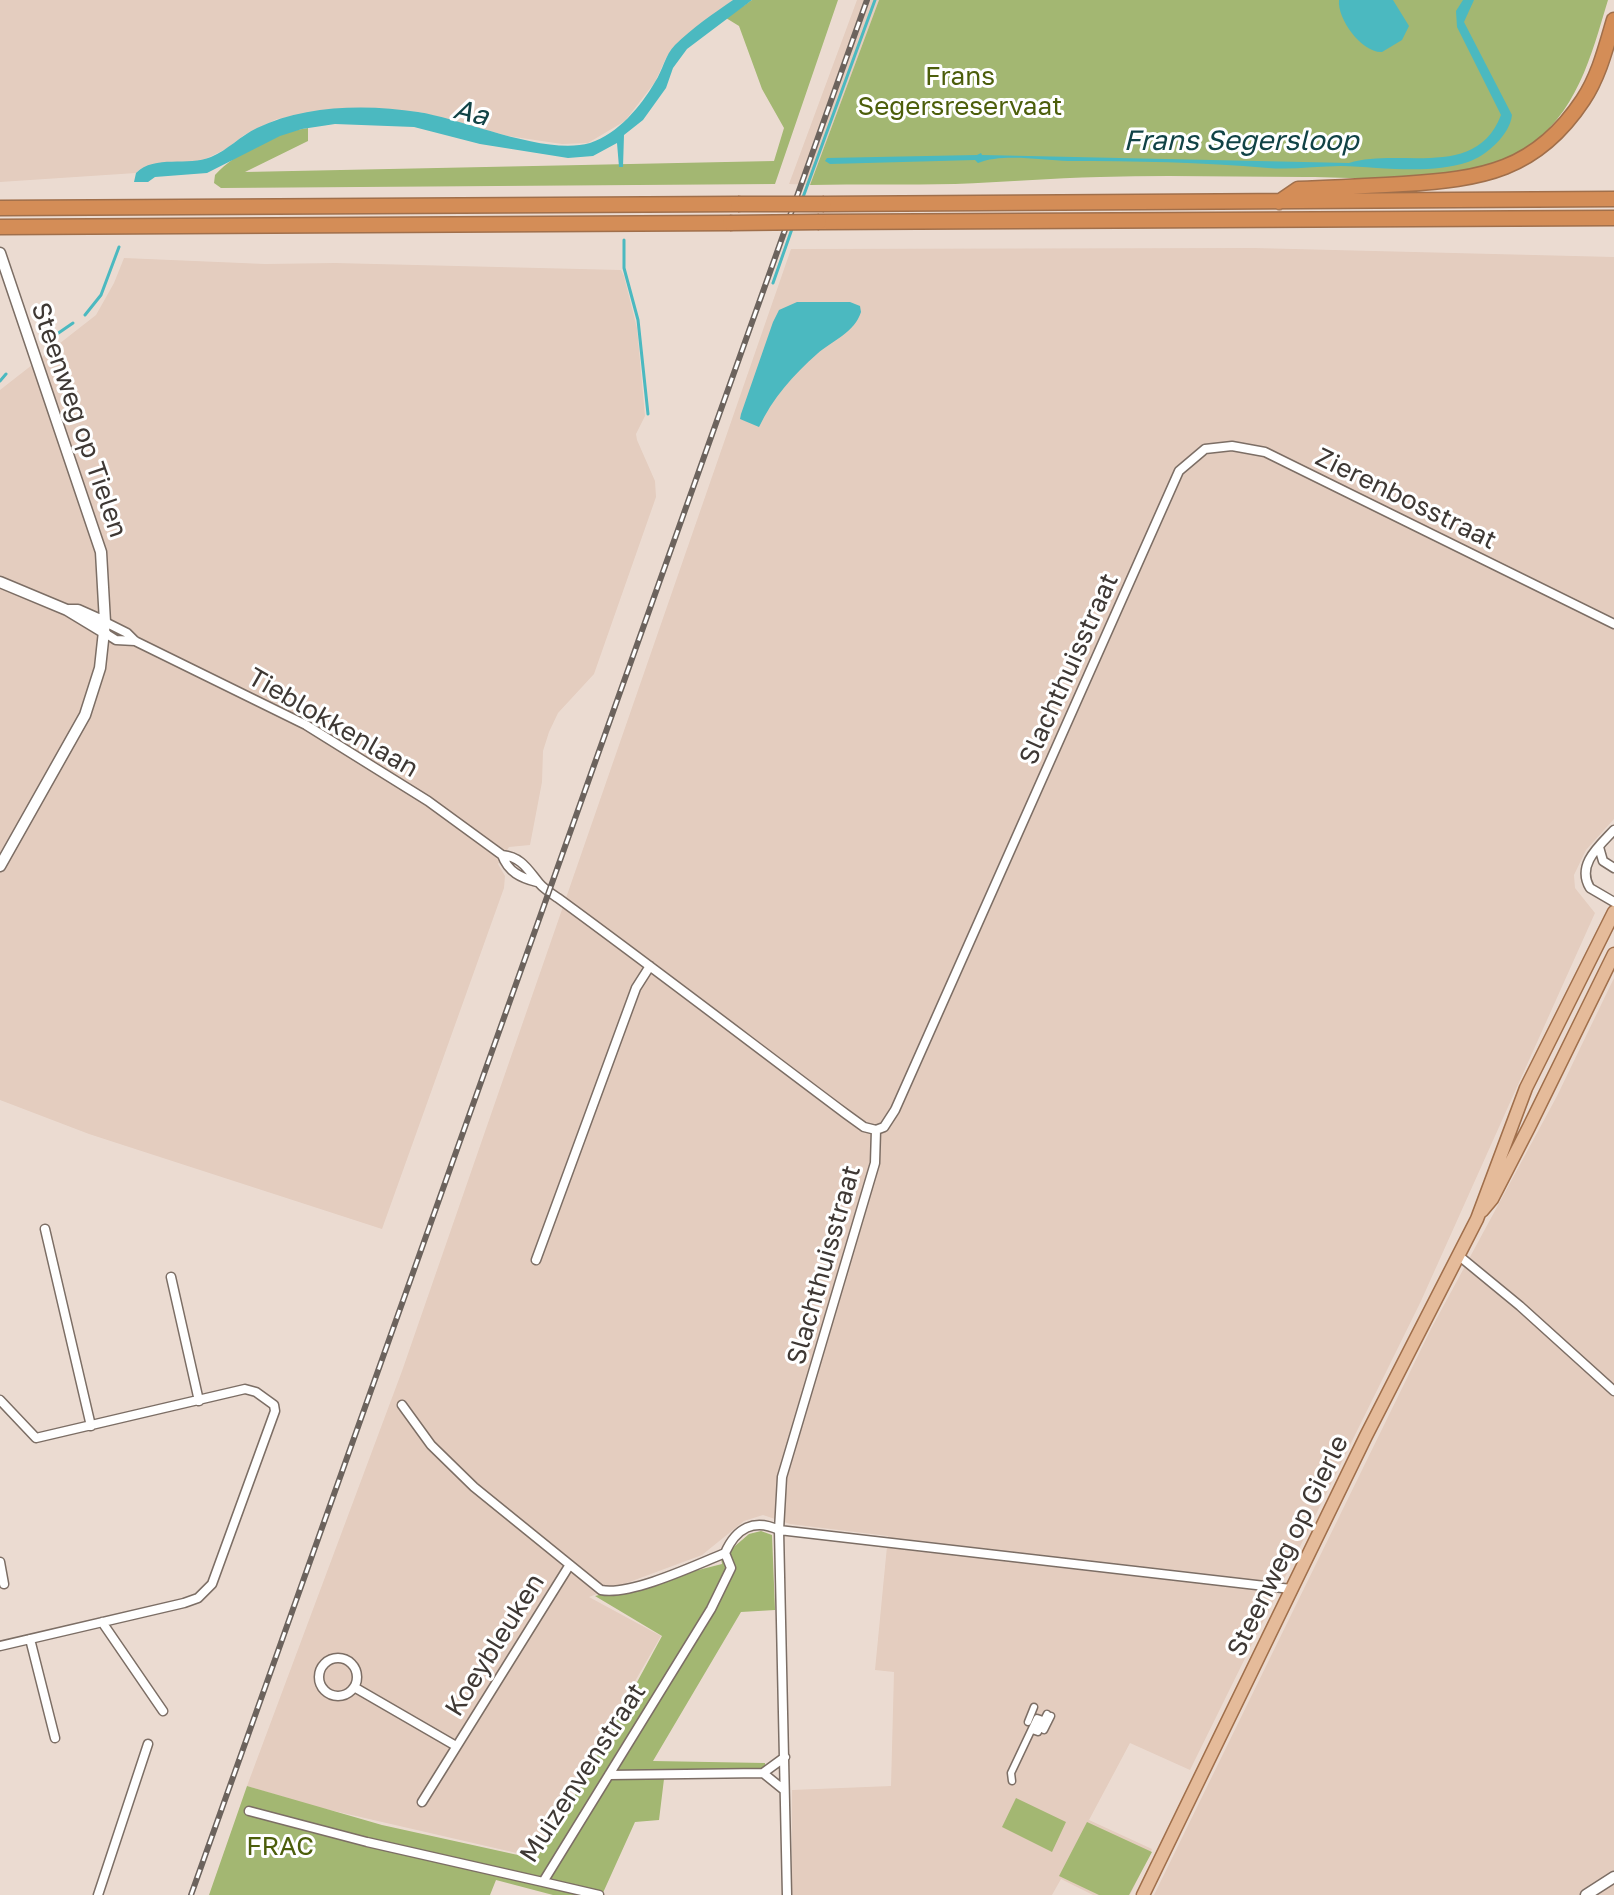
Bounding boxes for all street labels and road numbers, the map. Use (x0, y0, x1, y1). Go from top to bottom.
street label: Steenweg op Tielen (24, 299, 134, 541)
street label: Zierenbosstraat (1310, 442, 1502, 556)
street label: Slachthuisstraat (1013, 569, 1125, 769)
street label: Tieblokkenlaan (242, 662, 424, 784)
street label: Slachthuisstraat (781, 1162, 867, 1368)
street label: Steenweg op Gierle (1221, 1430, 1355, 1662)
street label: Koeybleuken (439, 1568, 551, 1722)
street label: Muizenvenstraat (513, 1677, 653, 1869)

